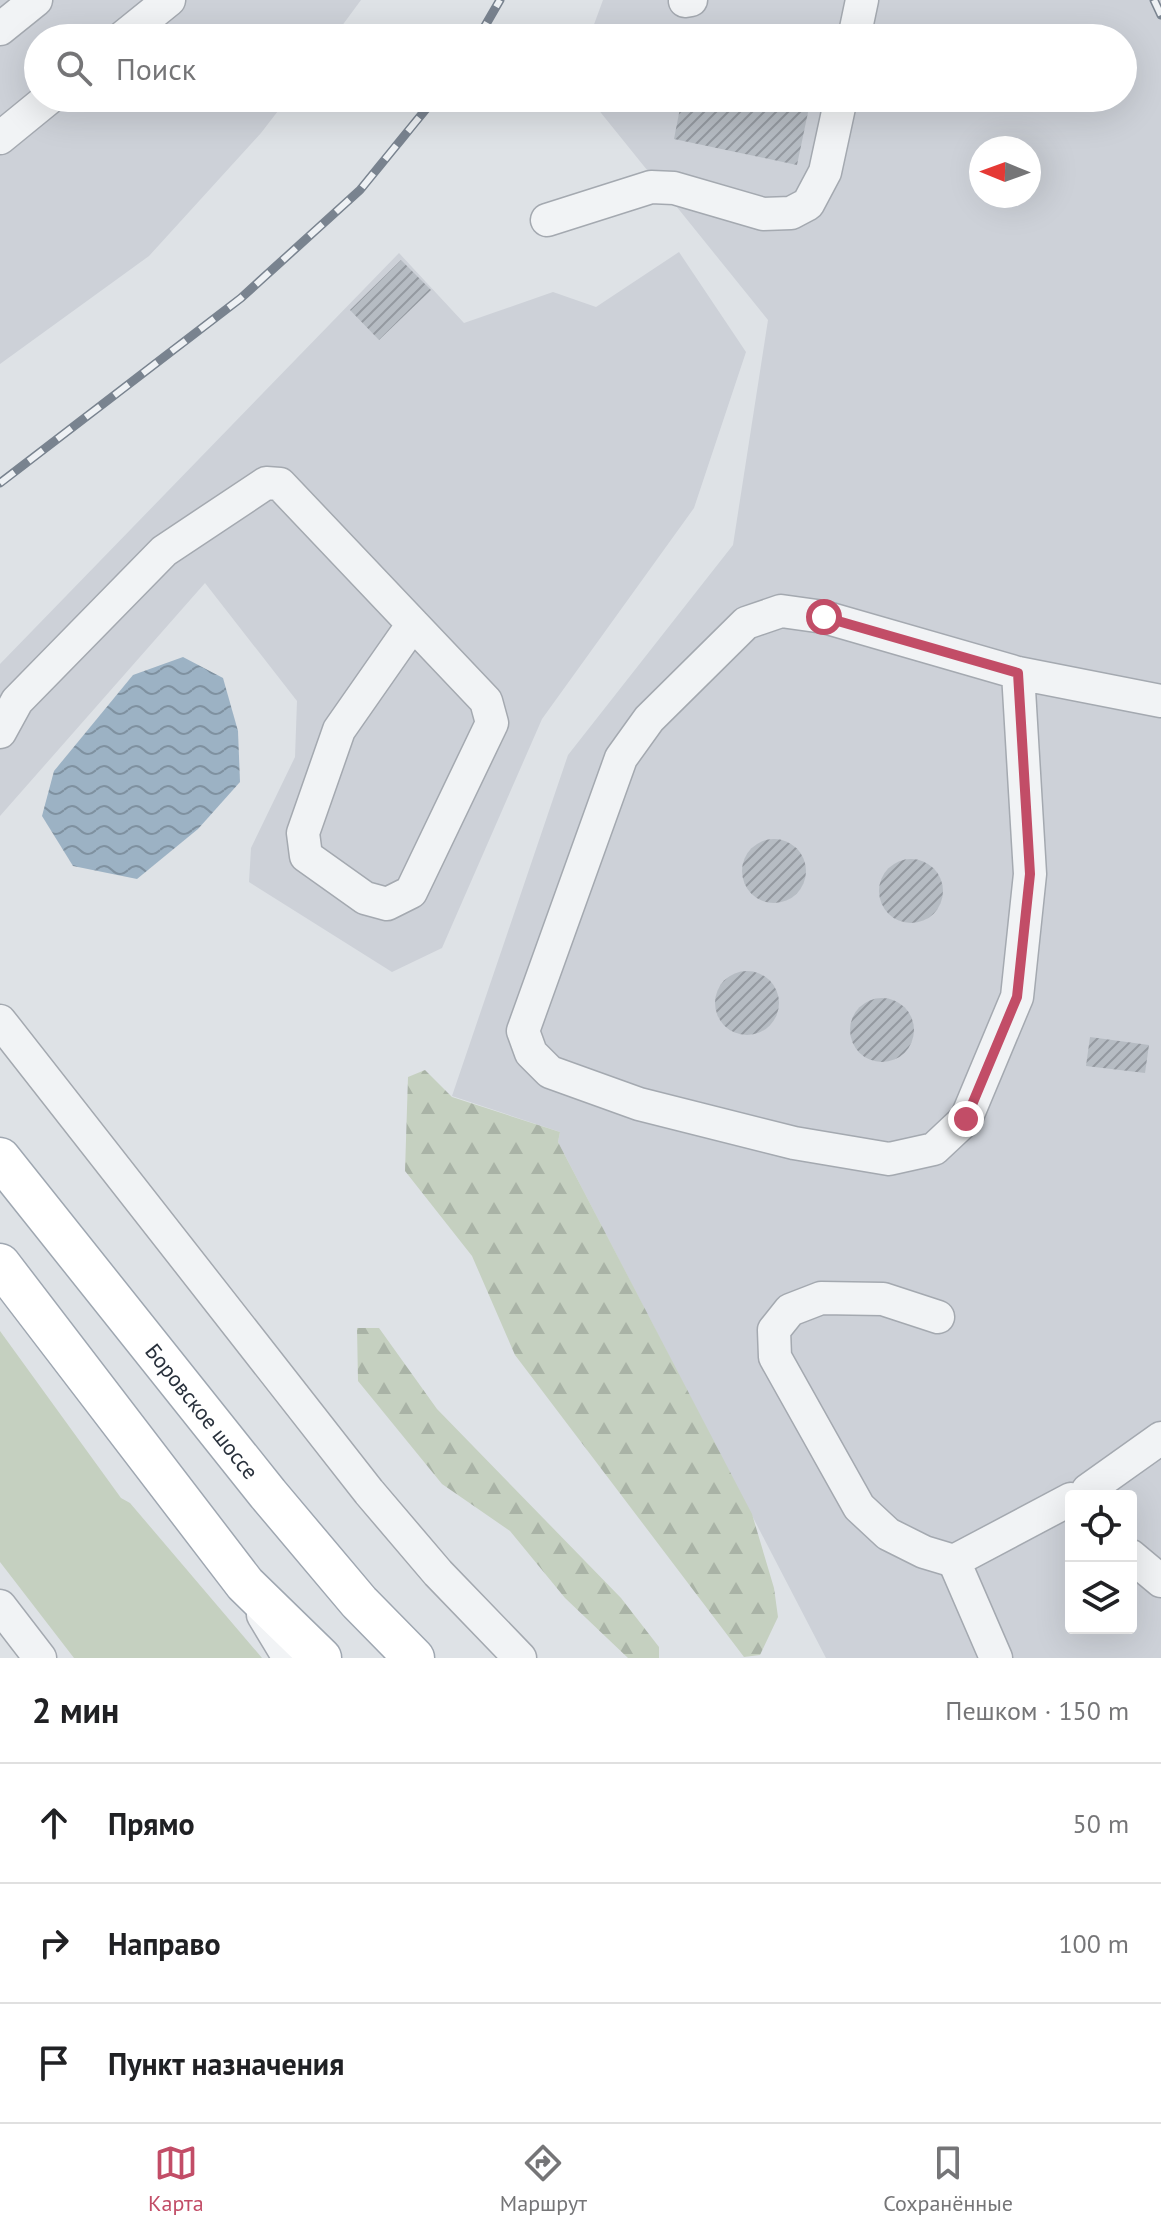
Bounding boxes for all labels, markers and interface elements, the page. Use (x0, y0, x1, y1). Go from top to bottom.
search box (24, 24, 1137, 112)
icon: search (52, 46, 96, 90)
text: Поиск (116, 49, 196, 88)
north arrow (969, 136, 1041, 208)
route start (806, 599, 842, 635)
route end (948, 1101, 984, 1137)
street label: Боровское шоссе (139, 1338, 265, 1485)
map controls (1065, 1490, 1137, 1634)
button: locate (1065, 1490, 1137, 1562)
button: layers (1065, 1562, 1137, 1634)
text: 2 мин (32, 1688, 119, 1732)
text: Пешком · 150 m (945, 1694, 1129, 1727)
icon: ahead (32, 1801, 76, 1845)
text: Прямо (108, 1804, 195, 1843)
text: 50 m (1073, 1807, 1129, 1840)
icon: right (32, 1921, 76, 1965)
text: Направо (108, 1924, 221, 1963)
text: 100 m (1058, 1927, 1129, 1960)
icon: arrive (32, 2041, 76, 2085)
text: Пункт назначения (108, 2044, 344, 2083)
tab: Карта (148, 2141, 204, 2217)
tab: Маршрут (500, 2141, 587, 2217)
tab: Сохранённые (883, 2141, 1013, 2217)

